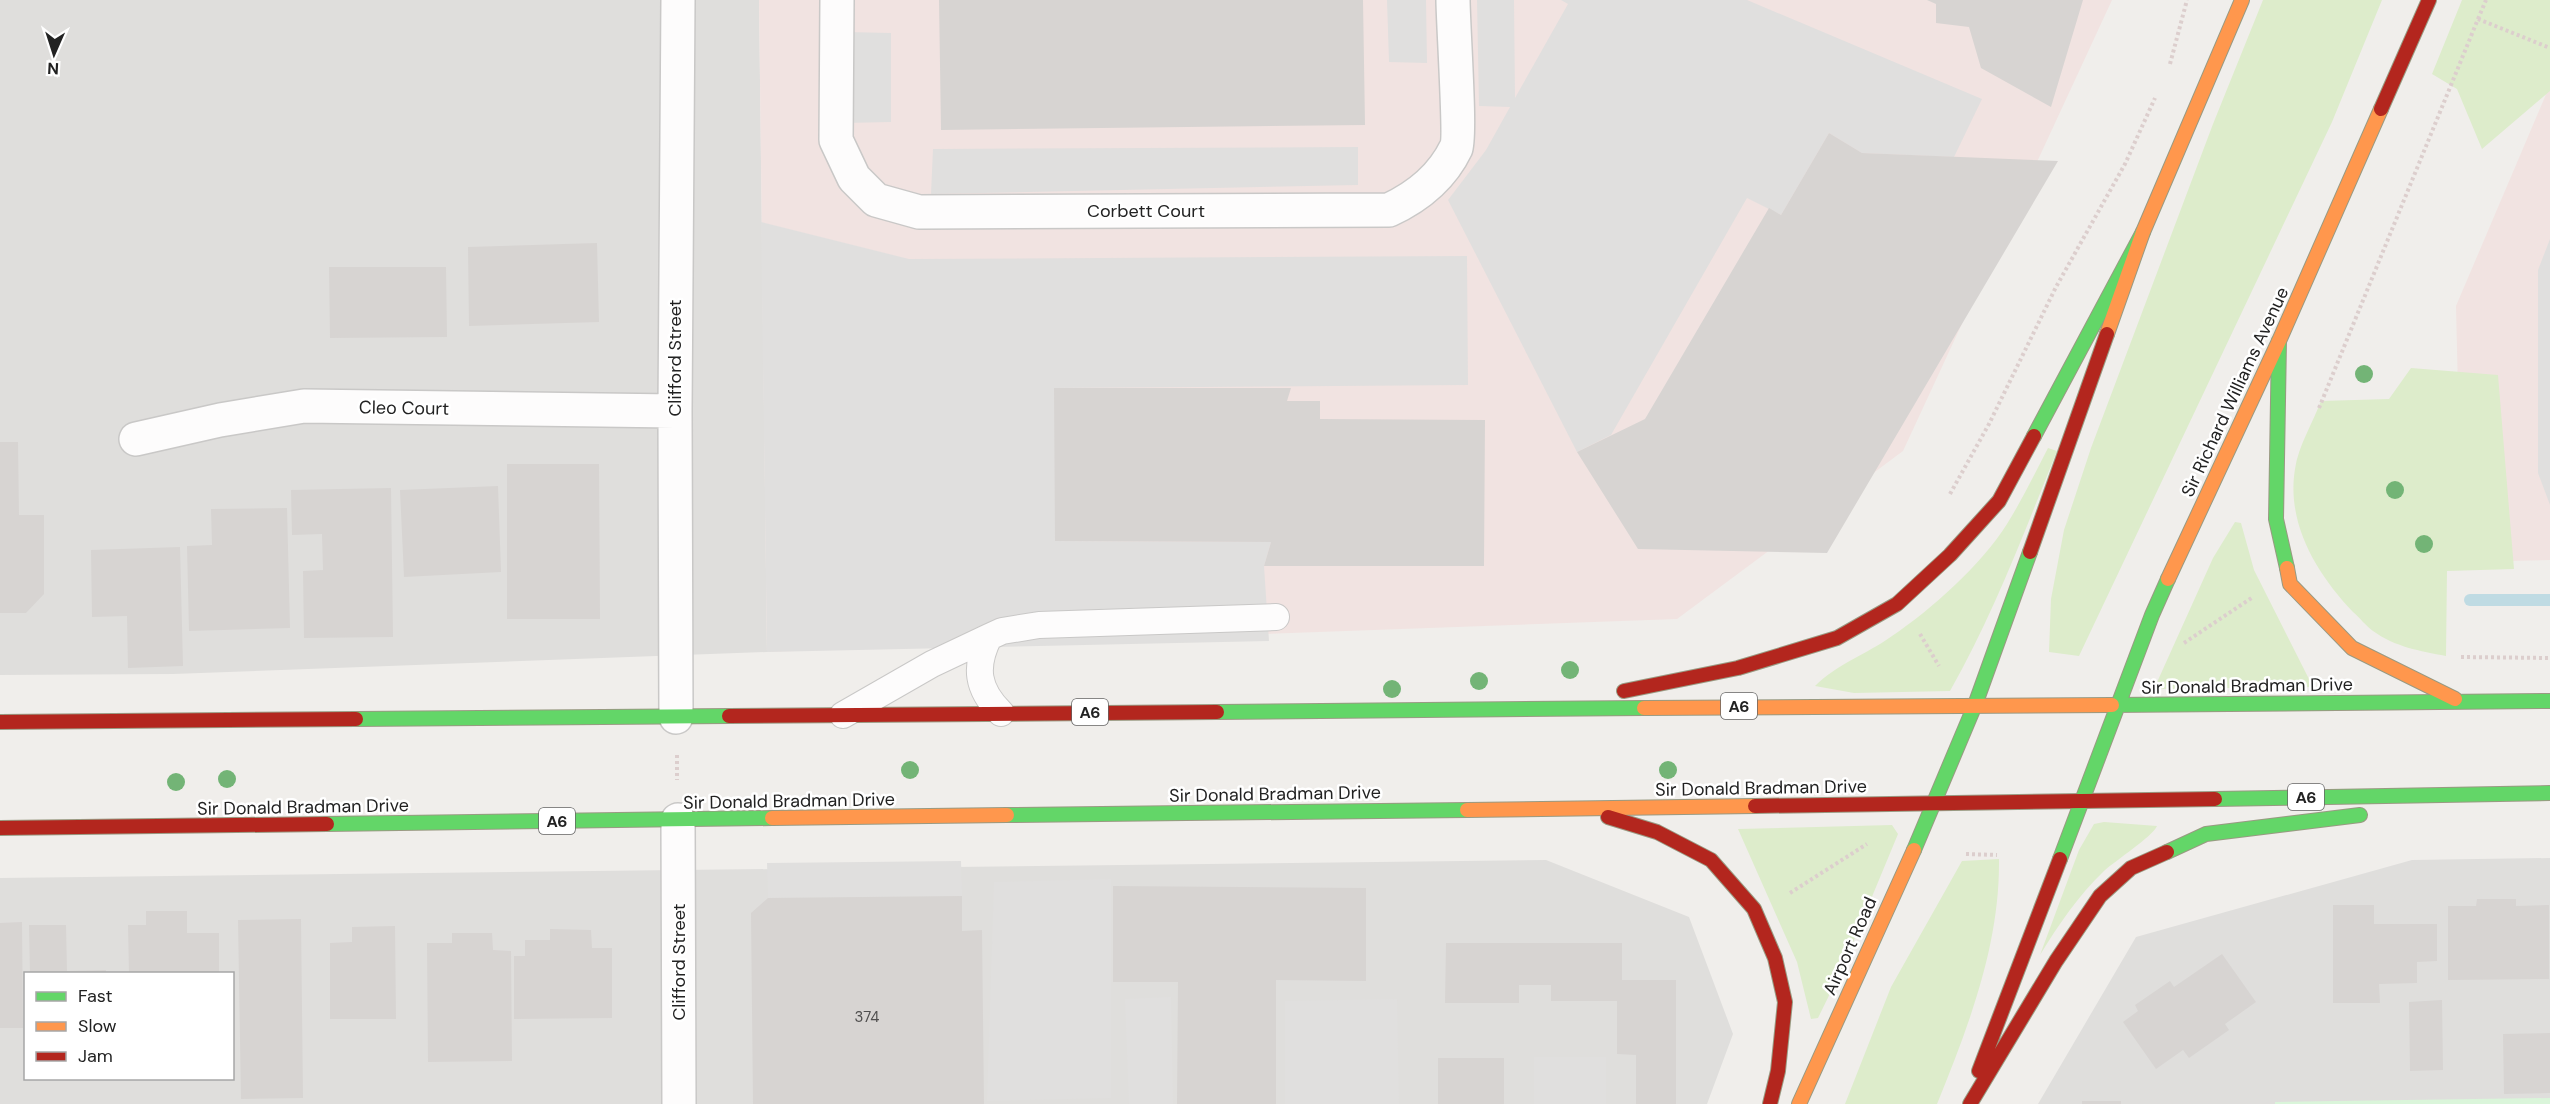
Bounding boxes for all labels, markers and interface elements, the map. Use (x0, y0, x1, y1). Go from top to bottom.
north arrow (24, 24, 84, 84)
text: N (47, 58, 60, 79)
street label: Corbett Court (1087, 199, 1205, 223)
street label: Sir Richard Williams Avenue (2176, 283, 2294, 501)
street label: Clifford Street (663, 299, 687, 417)
street label: Cleo Court (359, 395, 449, 421)
street label: Sir Donald Bradman Drive (2141, 672, 2353, 700)
road number: A6 (1721, 693, 1757, 719)
road number: A6 (1072, 699, 1108, 725)
street label: Sir Donald Bradman Drive (1655, 774, 1867, 802)
street label: Sir Donald Bradman Drive (1169, 780, 1381, 808)
road number: A6 (2288, 784, 2324, 810)
street label: Sir Donald Bradman Drive (683, 787, 895, 815)
street label: Sir Donald Bradman Drive (197, 793, 409, 821)
road number: A6 (539, 808, 575, 834)
street label: Airport Road (1818, 893, 1882, 999)
street label: Clifford Street (667, 903, 691, 1021)
legend (24, 972, 234, 1080)
text: Fast (78, 984, 113, 1008)
house number: 374 (855, 1007, 879, 1027)
text: Slow (78, 1014, 117, 1038)
text: Jam (78, 1044, 113, 1068)

